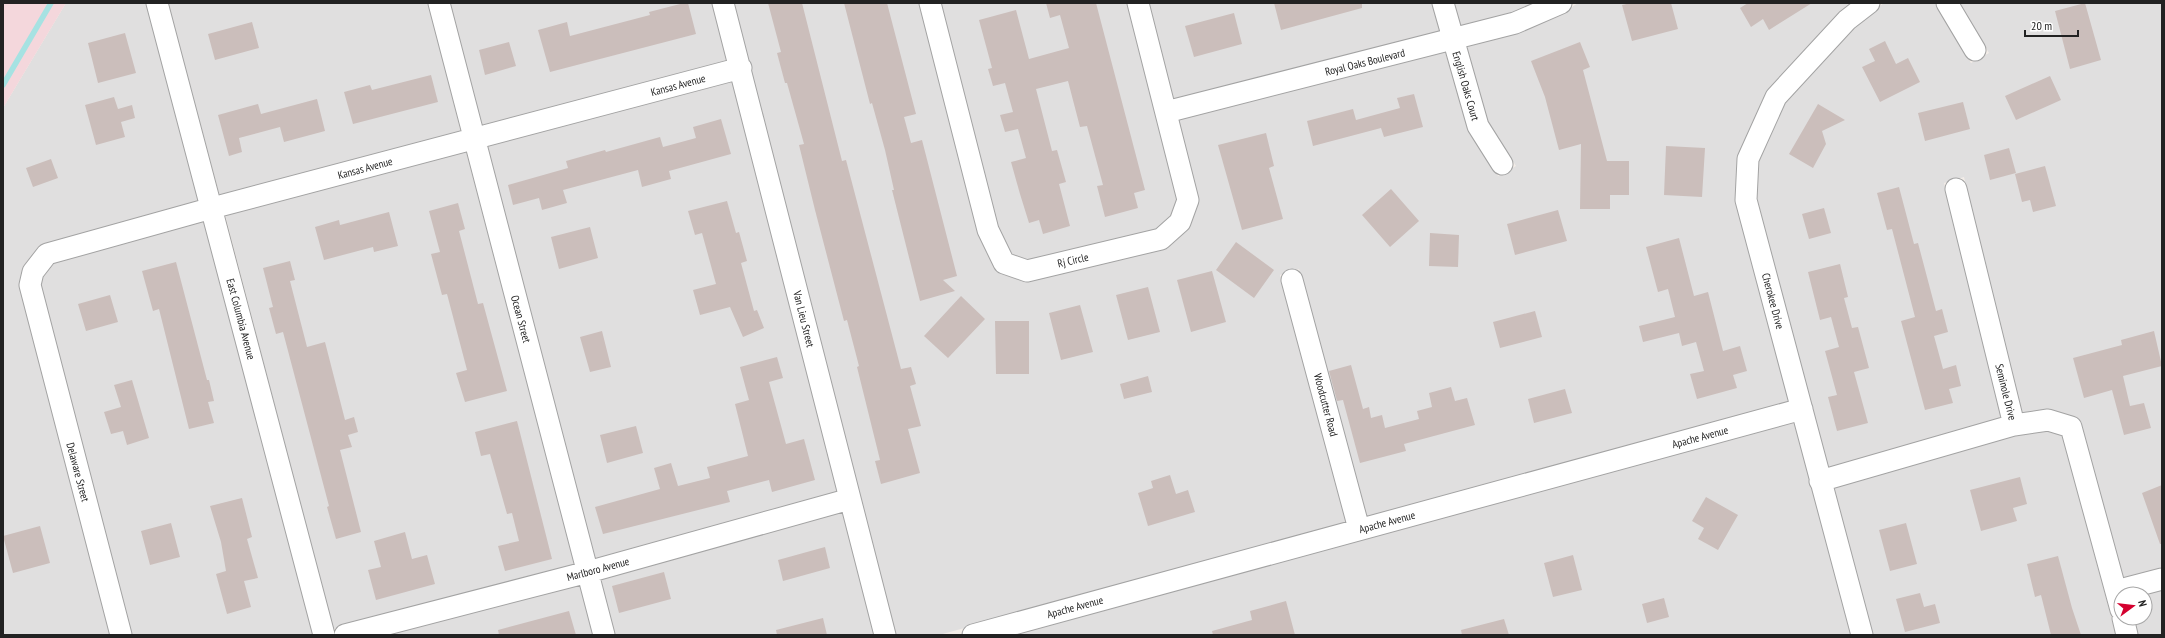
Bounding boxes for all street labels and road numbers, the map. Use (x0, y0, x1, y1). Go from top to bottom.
street label: Royal Oaks Boulevard (1324, 45, 1407, 79)
street label: English Oaks Court (1449, 50, 1483, 122)
street label: Kansas Avenue (649, 71, 707, 99)
street label: Kansas Avenue (336, 154, 394, 182)
street label: Rj Circle (1056, 250, 1090, 270)
street label: Cherokee Drive (1759, 271, 1787, 331)
street label: East Columbia Avenue (223, 277, 259, 362)
street label: Van Lieu Street (790, 288, 818, 349)
street label: Ocean Street (508, 294, 534, 344)
street label: Seminole Drive (1992, 362, 2020, 422)
street label: Woodcutter Road (1311, 372, 1341, 438)
street label: Apache Avenue (1670, 423, 1730, 451)
street label: Delaware Street (63, 441, 93, 503)
street label: Apache Avenue (1357, 508, 1417, 536)
street label: Marlboro Avenue (565, 554, 631, 584)
street label: Apache Avenue (1045, 593, 1105, 621)

